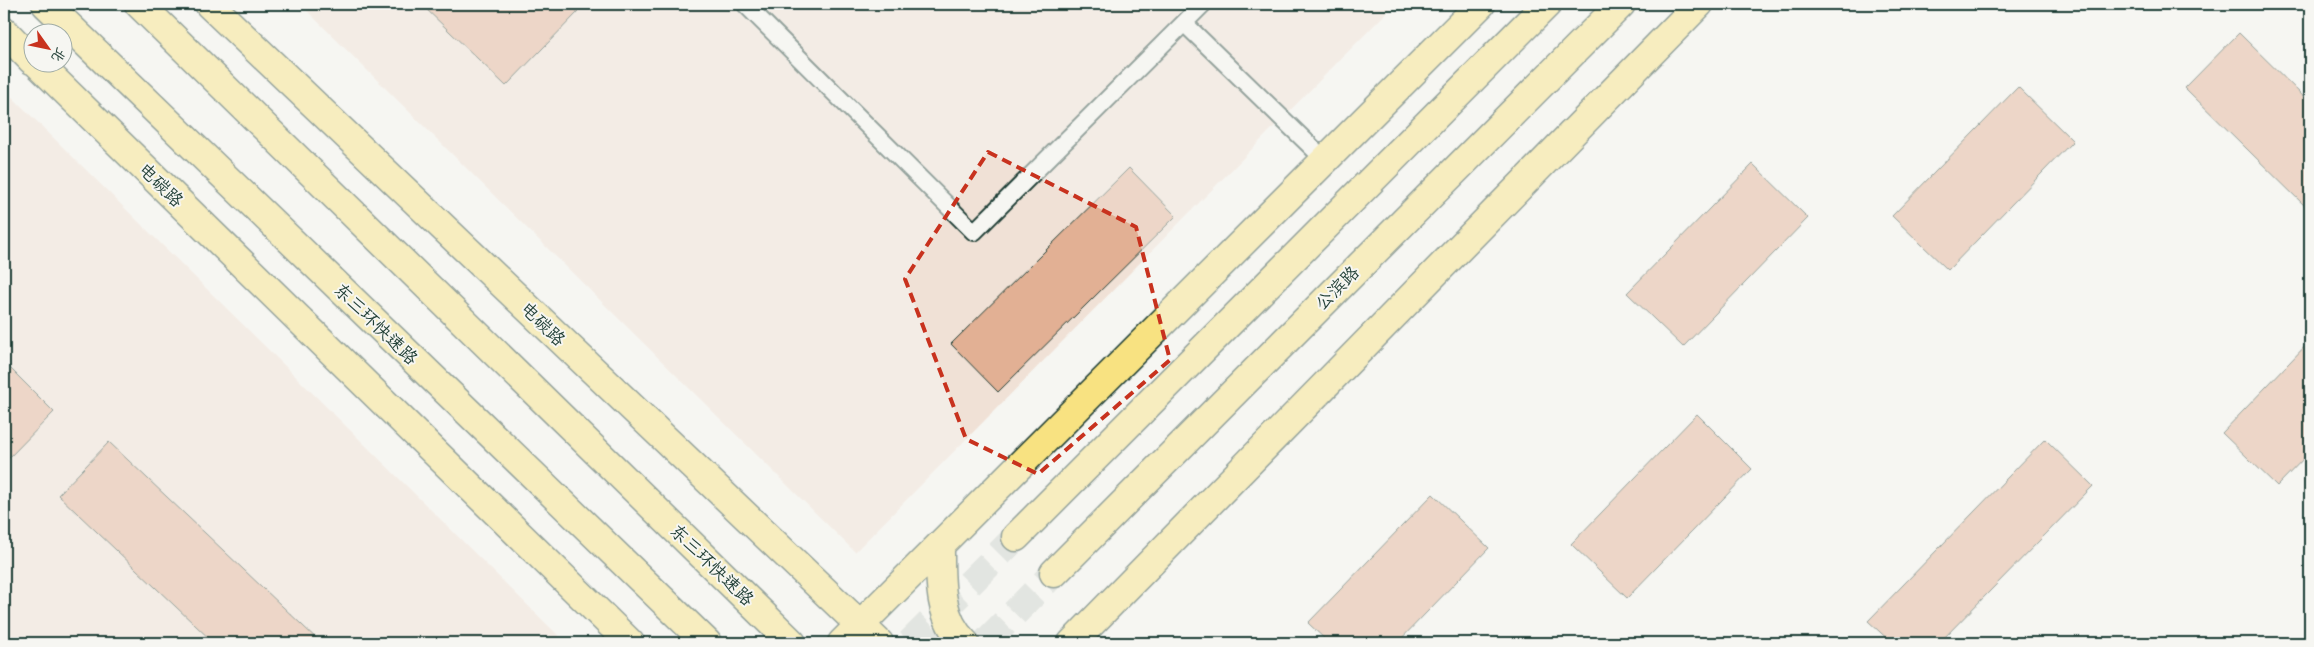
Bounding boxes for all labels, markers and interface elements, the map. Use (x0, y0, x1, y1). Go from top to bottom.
north arrow (22, 22, 72, 72)
text: 北 (46, 43, 68, 64)
street label: 电碳路 (133, 160, 187, 213)
street label: 公滨路 (1312, 263, 1365, 316)
street label: 东三环快速路 (328, 280, 421, 371)
street label: 电碳路 (515, 299, 569, 352)
street label: 东三环快速路 (664, 521, 757, 612)

